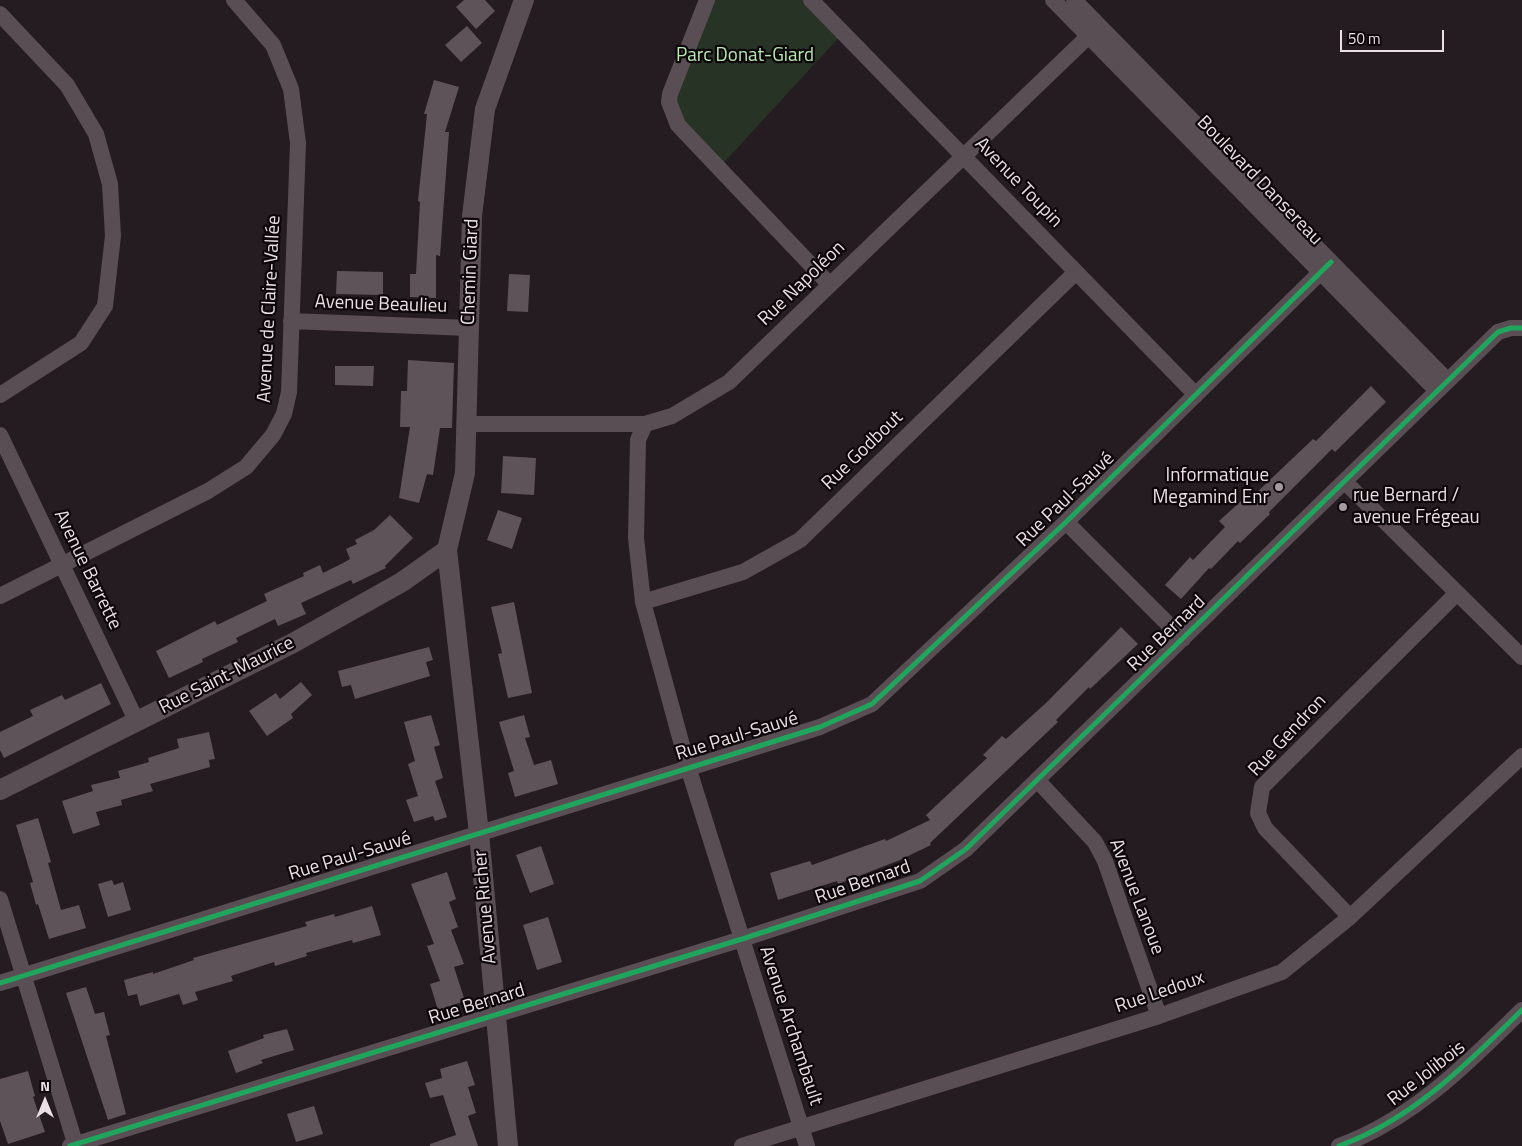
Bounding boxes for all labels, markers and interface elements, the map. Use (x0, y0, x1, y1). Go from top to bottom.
scale bar (1342, 20, 1446, 52)
text: 50 m (1348, 27, 1381, 50)
park label: Parc Donat-Giard (676, 45, 814, 67)
street label: Boulevard Dansereau (1192, 112, 1326, 250)
street label: Avenue Toupin (969, 133, 1067, 233)
street label: Avenue de Claire-Vallée (254, 215, 286, 403)
street label: Chemin Giard (458, 218, 484, 326)
street label: Rue Napoléon (754, 237, 850, 331)
street label: Avenue Beaulieu (314, 291, 448, 319)
street label: Rue Godbout (818, 407, 908, 495)
street label: Rue Paul-Sauvé (1012, 448, 1120, 552)
place label: Informatique Megamind Enr (1152, 465, 1269, 509)
marker: Informatique Megamind Enr (1273, 481, 1285, 493)
place label: rue Bernard / avenue Frégeau (1353, 485, 1480, 529)
marker: rue Bernard / avenue Frégeau (1337, 501, 1349, 513)
street label: Avenue Barrette (48, 506, 126, 634)
street label: Rue Bernard (1123, 591, 1211, 677)
street label: Rue Saint-Maurice (156, 632, 298, 720)
street label: Rue Gendron (1244, 690, 1332, 782)
street label: Rue Paul-Sauvé (673, 708, 801, 766)
street label: Rue Paul-Sauvé (286, 828, 414, 886)
street label: Avenue Lanoue (1103, 836, 1169, 958)
street label: Avenue Richer (470, 849, 502, 965)
street label: Rue Bernard (812, 856, 914, 910)
street label: Avenue Archambault (754, 944, 826, 1108)
street label: Rue Ledoux (1112, 967, 1208, 1019)
street label: Rue Bernard (426, 980, 528, 1030)
street label: Rue Jolibois (1384, 1037, 1470, 1111)
text: N (40, 1075, 50, 1096)
north arrow (20, 1076, 70, 1126)

